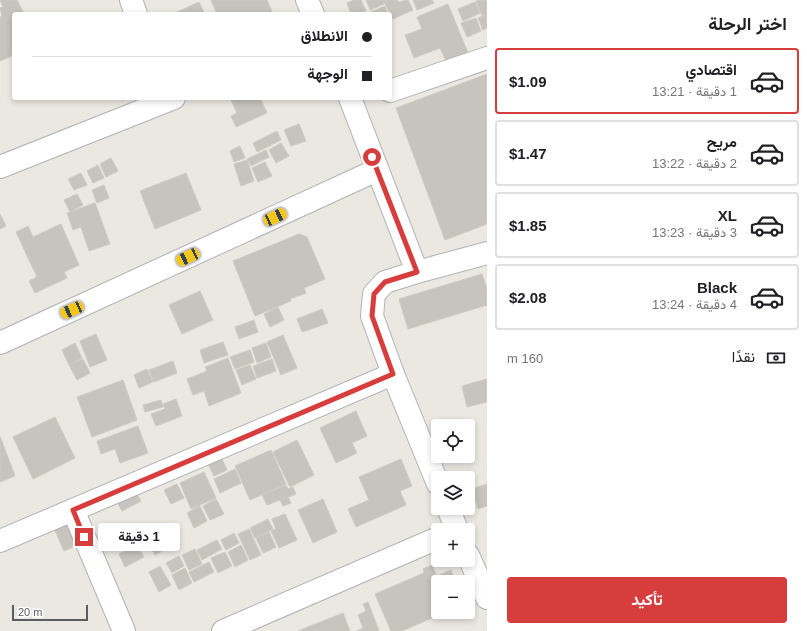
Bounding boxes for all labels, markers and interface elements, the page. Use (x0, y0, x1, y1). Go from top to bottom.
text: اختر الرحلة (708, 14, 787, 34)
text: الانطلاق (301, 27, 348, 44)
text: اقتصادي (685, 61, 737, 78)
icon: car (749, 63, 785, 99)
text: الوجهة (307, 65, 348, 82)
text: $1.09 (509, 73, 547, 90)
text: 1 دقيقة · 13:21 (652, 84, 737, 99)
text: مريح (707, 133, 737, 150)
icon: car (749, 135, 785, 171)
text: $1.47 (509, 145, 547, 162)
route start (363, 148, 381, 166)
text: 2 دقيقة · 13:22 (652, 156, 737, 171)
car (262, 206, 288, 228)
text: XL (718, 207, 737, 224)
icon: car (749, 207, 785, 243)
text: $1.85 (509, 217, 547, 234)
text: 3 دقيقة · 13:23 (652, 225, 737, 240)
car (175, 246, 201, 268)
text: Black (697, 279, 737, 296)
icon: car (749, 279, 785, 315)
text: $2.08 (509, 289, 547, 306)
text: 4 دقيقة · 13:24 (652, 297, 737, 312)
car (59, 300, 85, 320)
icon: cash (765, 347, 787, 369)
text: نقدًا (732, 348, 755, 365)
text: 160 m (507, 351, 543, 366)
map controls (431, 419, 475, 619)
button: locate (431, 419, 475, 463)
button: layers (431, 471, 475, 515)
callout: 1 دقيقة (98, 523, 180, 551)
button: + (431, 523, 475, 567)
route end (75, 528, 93, 546)
text: 1 دقيقة (118, 529, 160, 544)
button: − (431, 575, 475, 619)
button: تأكيد (507, 577, 787, 623)
scale bar (12, 603, 88, 622)
text: 20 m (18, 606, 42, 618)

